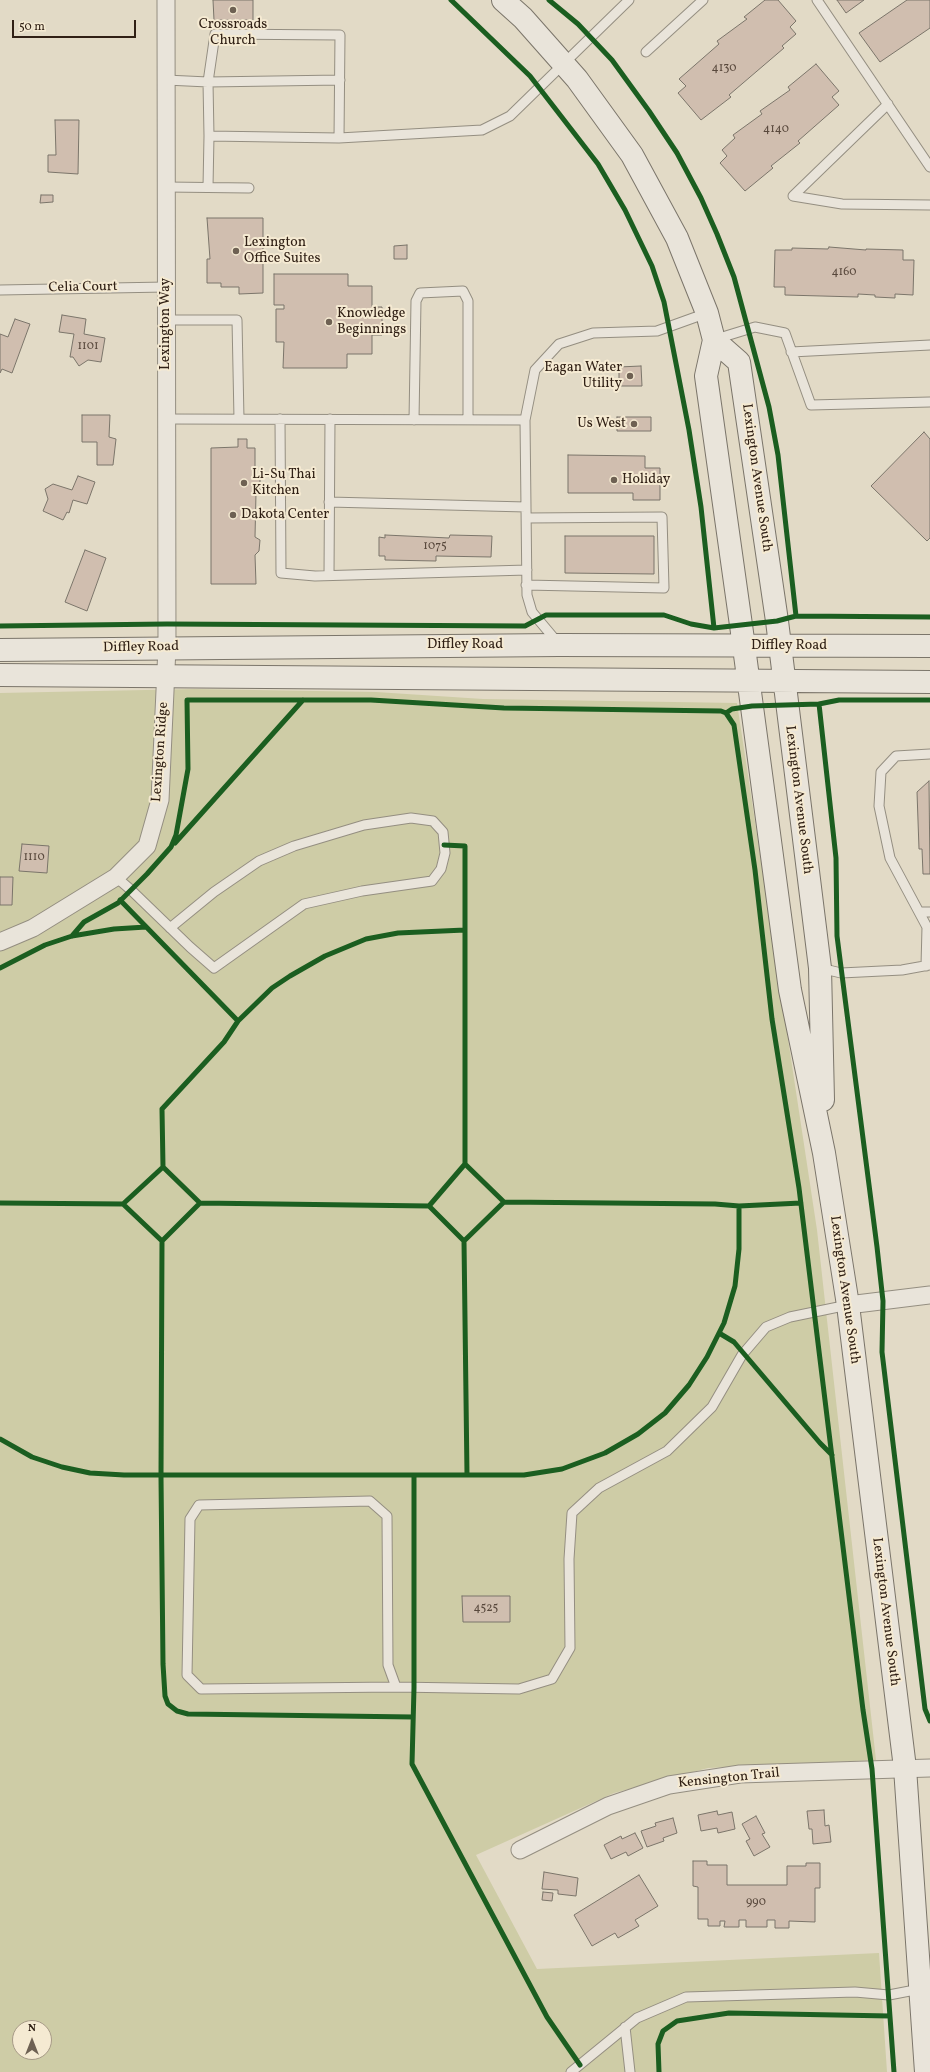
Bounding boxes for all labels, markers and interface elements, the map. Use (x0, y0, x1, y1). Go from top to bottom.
marker: Crossroads Church (228, 5, 238, 15)
scale bar (14, 12, 138, 38)
place label: Crossroads Church (199, 17, 267, 50)
text: 50 m (19, 19, 45, 35)
house number: 4130 (712, 62, 736, 76)
house number: 4140 (763, 123, 789, 137)
place label: Lexington Office Suites (244, 235, 320, 268)
marker: Lexington Office Suites (231, 246, 241, 256)
house number: 4160 (831, 266, 857, 280)
street label: Lexington Way (158, 278, 174, 370)
street label: Celia Court (48, 279, 118, 297)
place label: Knowledge Beginnings (337, 306, 406, 338)
marker: Knowledge Beginnings (324, 317, 334, 327)
house number: 1101 (77, 340, 99, 354)
place label: Eagan Water Utility (544, 360, 622, 392)
marker: Eagan Water Utility (625, 371, 635, 381)
street label: Lexington Avenue South (737, 403, 775, 553)
place label: Us West (577, 416, 626, 432)
marker: Us West (629, 419, 639, 429)
place label: Li-Su Thai Kitchen (252, 467, 316, 500)
place label: Holiday (622, 472, 670, 488)
marker: Holiday (609, 475, 619, 485)
marker: Li-Su Thai Kitchen (239, 478, 249, 488)
place label: Dakota Center (241, 507, 329, 523)
marker: Dakota Center (228, 510, 238, 520)
house number: 1075 (423, 540, 447, 554)
street label: Diffley Road (427, 637, 503, 653)
street label: Diffley Road (751, 638, 827, 654)
street label: Diffley Road (103, 639, 179, 657)
street label: Lexington Ridge (149, 701, 173, 803)
street label: Lexington Avenue South (781, 725, 815, 875)
house number: 1110 (23, 851, 45, 865)
street label: Lexington Avenue South (825, 1215, 863, 1365)
street label: Lexington Avenue South (868, 1537, 902, 1687)
house number: 4525 (474, 1602, 498, 1616)
street label: Kensington Trail (677, 1765, 781, 1793)
house number: 990 (746, 1896, 766, 1910)
north arrow (12, 2020, 52, 2060)
text: N (28, 2021, 36, 2036)

